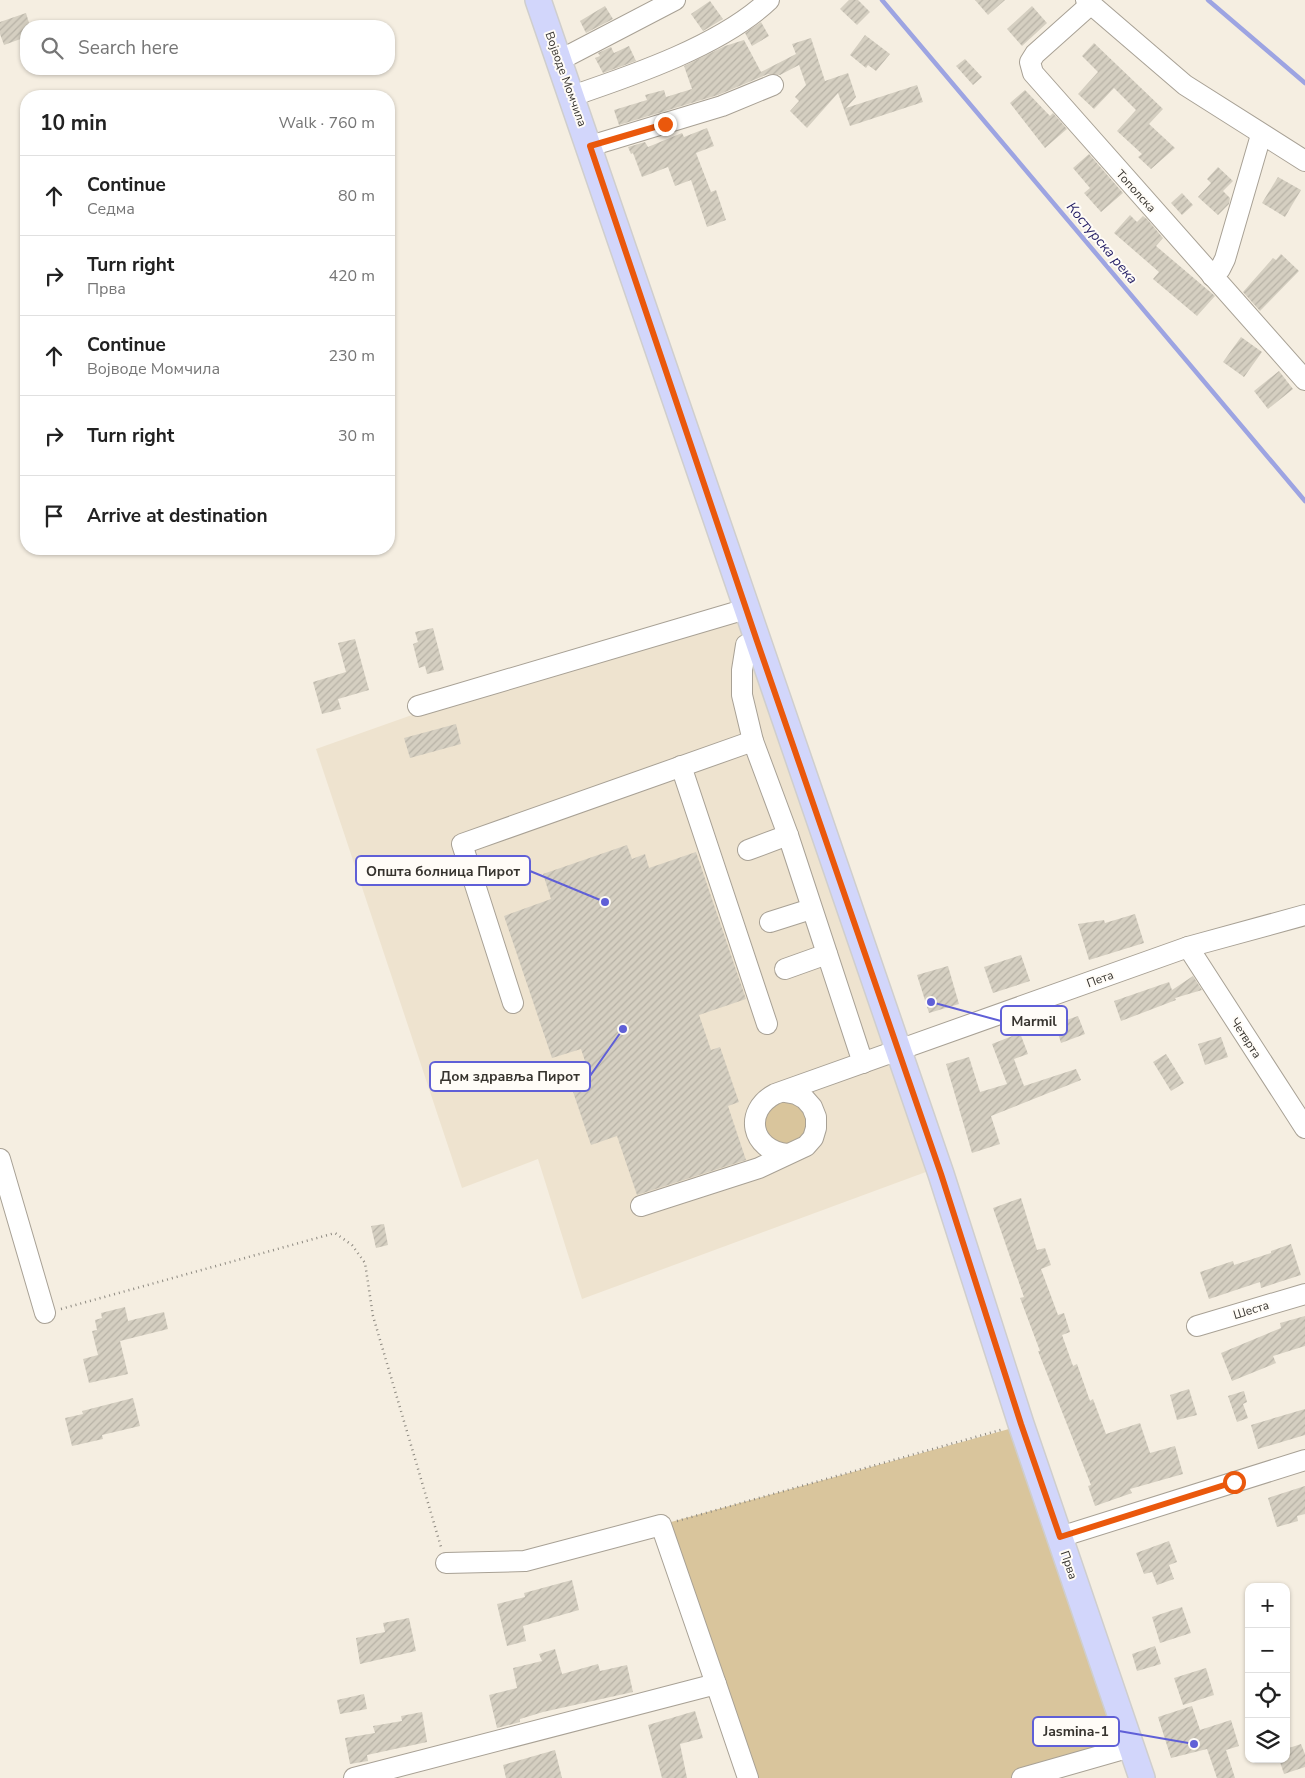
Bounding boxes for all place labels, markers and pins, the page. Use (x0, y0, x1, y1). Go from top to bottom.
callout: Општа болница Пирот (356, 856, 530, 885)
callout: Marmil (1001, 1006, 1067, 1035)
callout: Дом здравља Пирот (430, 1062, 590, 1091)
callout: Jasmina-1 (1033, 1717, 1119, 1746)

